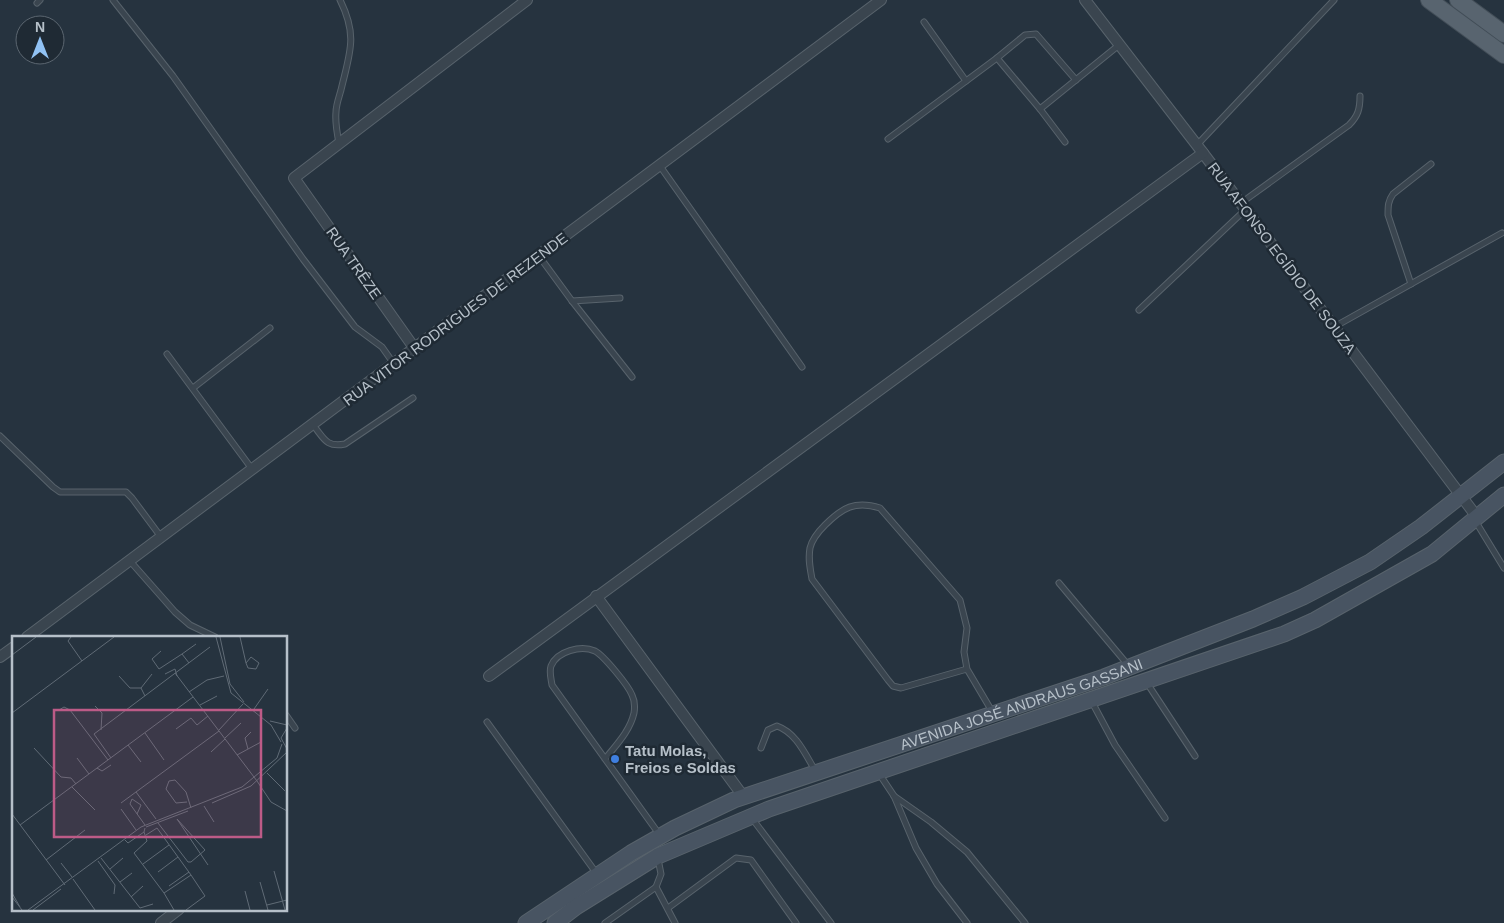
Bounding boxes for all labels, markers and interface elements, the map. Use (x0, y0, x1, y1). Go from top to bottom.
north arrow (15, 15, 65, 65)
text: N (35, 19, 45, 35)
street label: RUA AFONSO EGÍDIO DE SOUZA (1204, 159, 1360, 357)
street label: RUA TRÊZE (323, 224, 385, 302)
street label: RUA VITOR RODRIGUES DE REZENDE (339, 229, 571, 409)
inset map (12, 636, 288, 910)
street label: AVENIDA JOSÉ ANDRAUS GASSANI (898, 654, 1145, 753)
place label: Tatu Molas, Freios e Soldas (625, 742, 736, 776)
marker: Tatu Molas, Freios e Soldas (609, 753, 621, 765)

